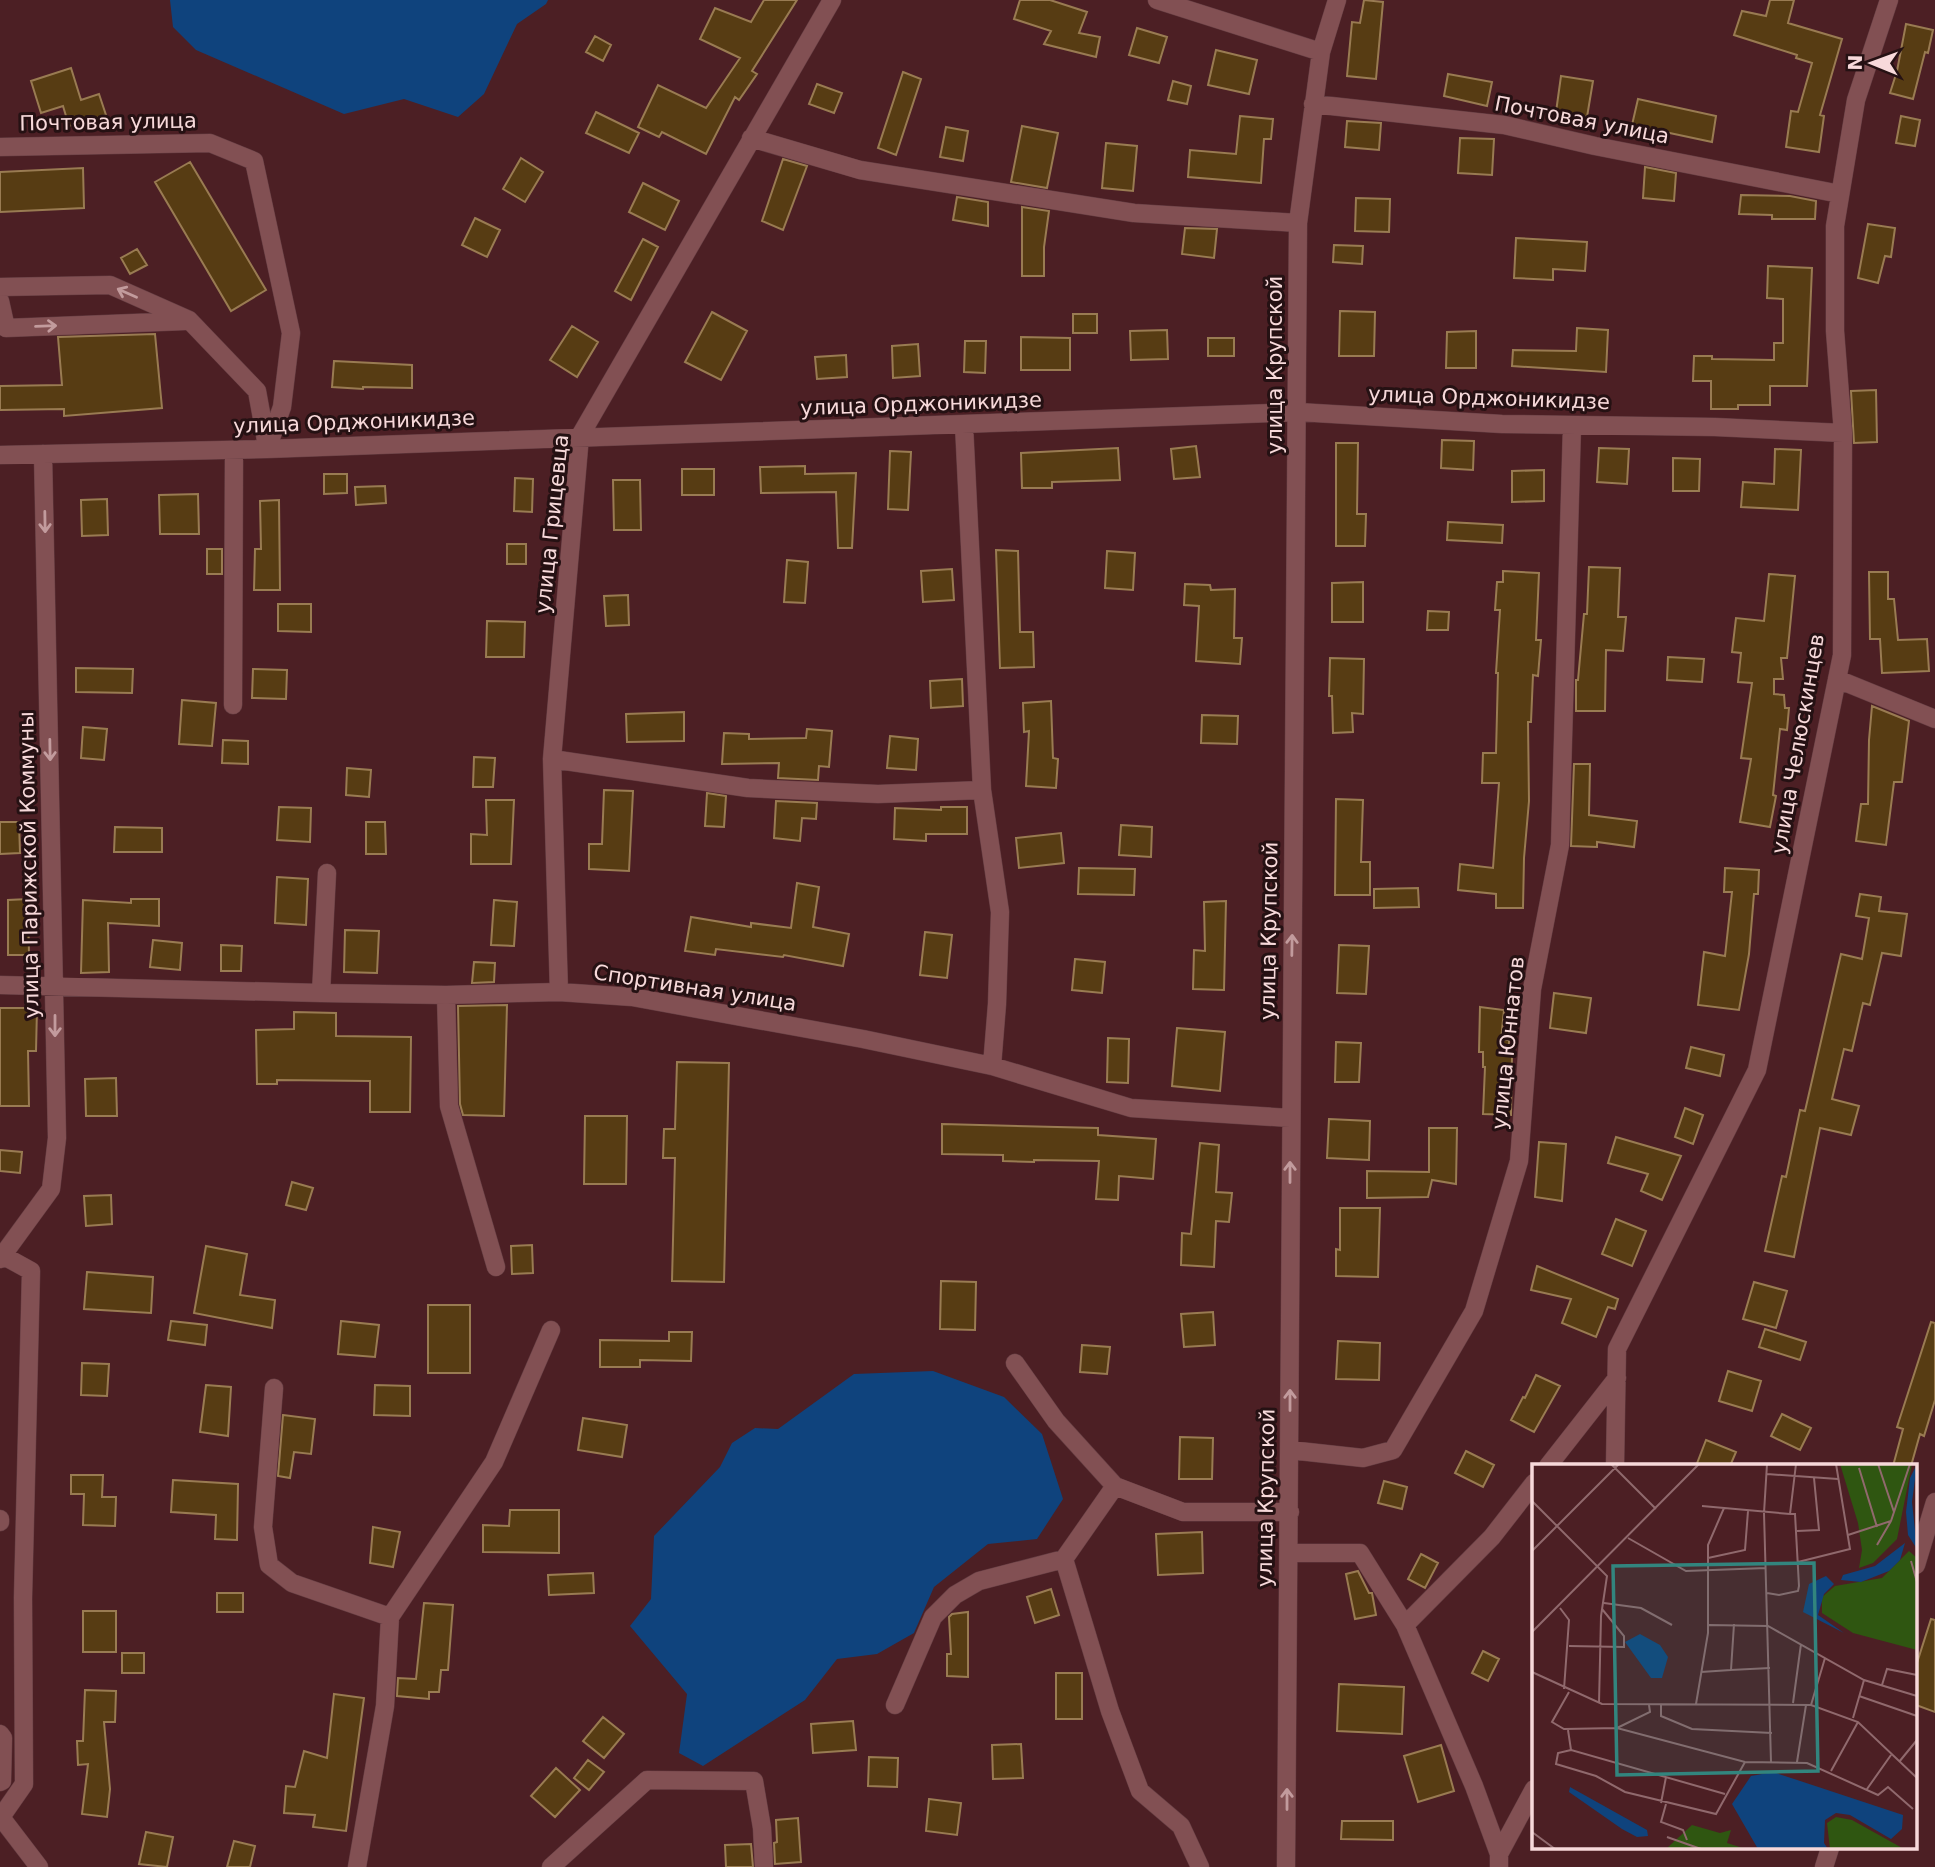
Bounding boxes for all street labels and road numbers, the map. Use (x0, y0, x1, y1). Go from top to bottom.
street label: Почтовая улица (1493, 91, 1671, 149)
street label: Почтовая улица (19, 108, 197, 136)
street label: улица Крупской (1263, 276, 1287, 454)
street label: улица Орджоникидзе (1368, 382, 1610, 414)
street label: улица Орджоникидзе (800, 388, 1042, 420)
street label: улица Орджоникидзе (233, 406, 475, 438)
street label: улица Грицевца (531, 433, 573, 615)
street label: улица Челюскинцев (1767, 632, 1829, 856)
street label: улица Парижской Коммуны (14, 711, 44, 1019)
street label: улица Крупской (1255, 842, 1283, 1020)
street label: улица Юннатов (1487, 955, 1529, 1131)
street label: Спортивная улица (592, 960, 798, 1016)
street label: улица Крупской (1252, 1409, 1280, 1587)

